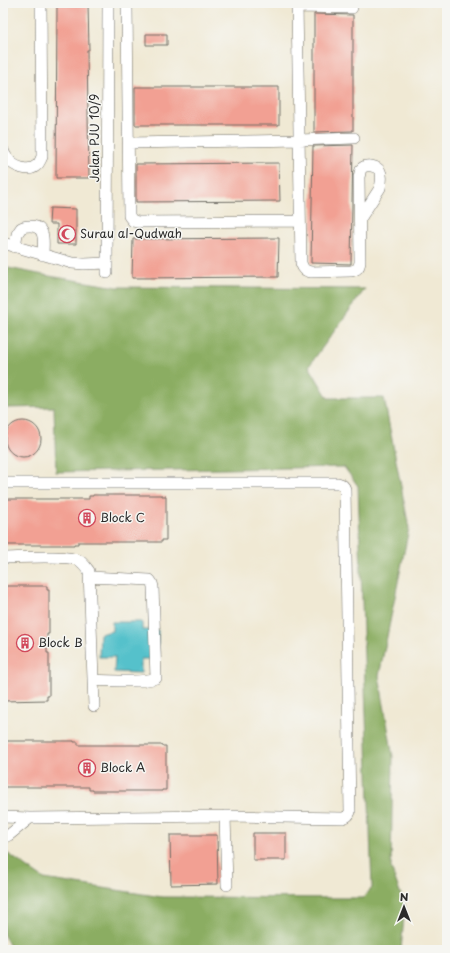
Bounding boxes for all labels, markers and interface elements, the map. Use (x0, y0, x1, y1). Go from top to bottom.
street label: Jalan PJU 10/9 (85, 94, 103, 182)
mosque icon: Surau al-Qudwah (57, 224, 77, 244)
place label: Surau al-Qudwah (80, 224, 182, 242)
building icon: Block C (77, 508, 97, 528)
place label: Block C (100, 508, 145, 526)
building icon: Block B (15, 633, 35, 653)
place label: Block B (38, 633, 83, 651)
building icon: Block A (77, 758, 97, 778)
place label: Block A (100, 758, 145, 776)
north arrow (384, 887, 424, 927)
text: N (400, 888, 409, 905)

